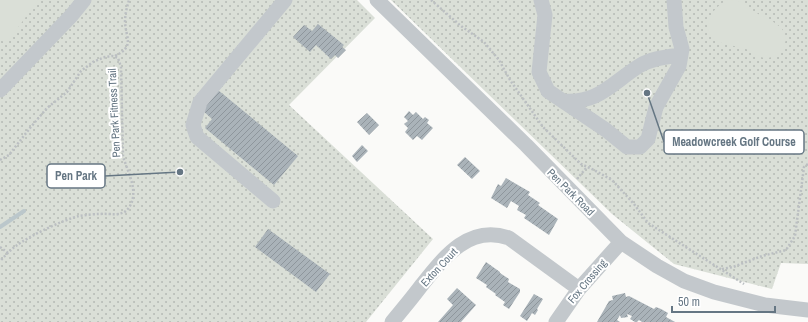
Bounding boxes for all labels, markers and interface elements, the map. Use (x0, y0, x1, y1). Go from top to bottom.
street label: Pen Park Fitness Trail (105, 68, 123, 158)
callout: Meadowcreek Golf Course (664, 130, 804, 154)
text: Meadowcreek Golf Course (672, 134, 796, 150)
callout: Pen Park (47, 164, 105, 188)
street label: Pen Park Road (544, 165, 598, 219)
text: Pen Park (55, 168, 98, 184)
street label: Exton Court (418, 244, 461, 289)
street label: Fox Crossing (565, 256, 609, 306)
scale bar (672, 288, 775, 314)
text: 50 m (678, 294, 700, 310)

